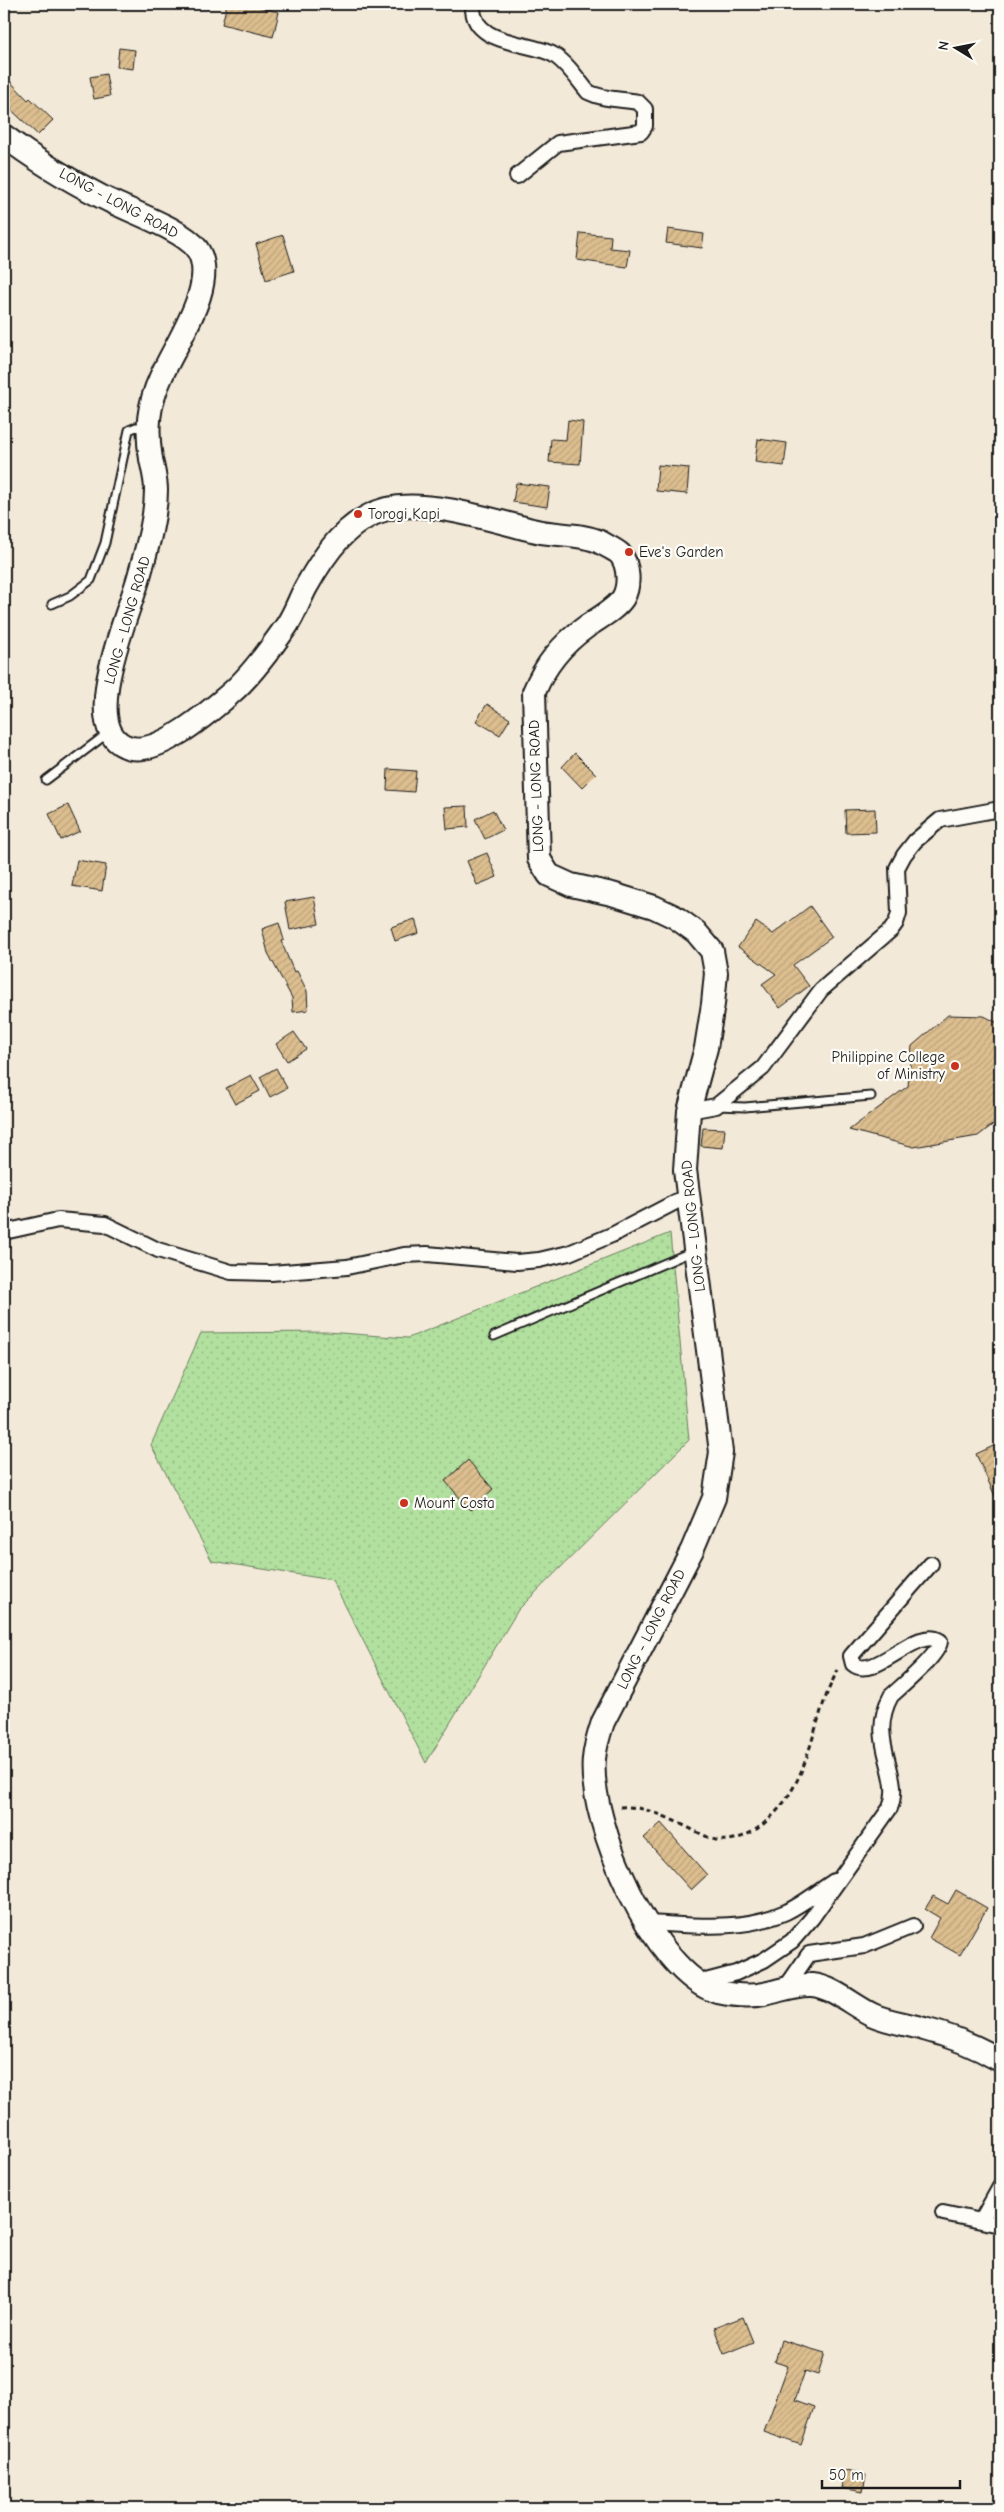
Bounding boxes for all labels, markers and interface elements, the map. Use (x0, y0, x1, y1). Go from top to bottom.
north arrow (932, 22, 982, 72)
text: N (935, 40, 953, 52)
street label: LONG - LONG ROAD (56, 164, 182, 242)
place label: Torogi Kapi (368, 505, 440, 523)
marker: Torogi Kapi (352, 508, 364, 520)
place label: Eve's Garden (639, 543, 723, 561)
marker: Eve's Garden (623, 546, 635, 558)
street label: LONG - LONG ROAD (100, 554, 154, 686)
street label: LONG - LONG ROAD (525, 720, 547, 852)
place label: Philippine College of Ministry (832, 1048, 945, 1083)
marker: Philippine College of Ministry (949, 1060, 961, 1072)
street label: LONG - LONG ROAD (677, 1159, 709, 1293)
place label: Mount Costa (414, 1494, 495, 1512)
marker: Mount Costa (398, 1497, 410, 1509)
street label: LONG - LONG ROAD (613, 1566, 689, 1692)
scale bar (822, 2457, 959, 2489)
text: 50 m (829, 2466, 864, 2484)

